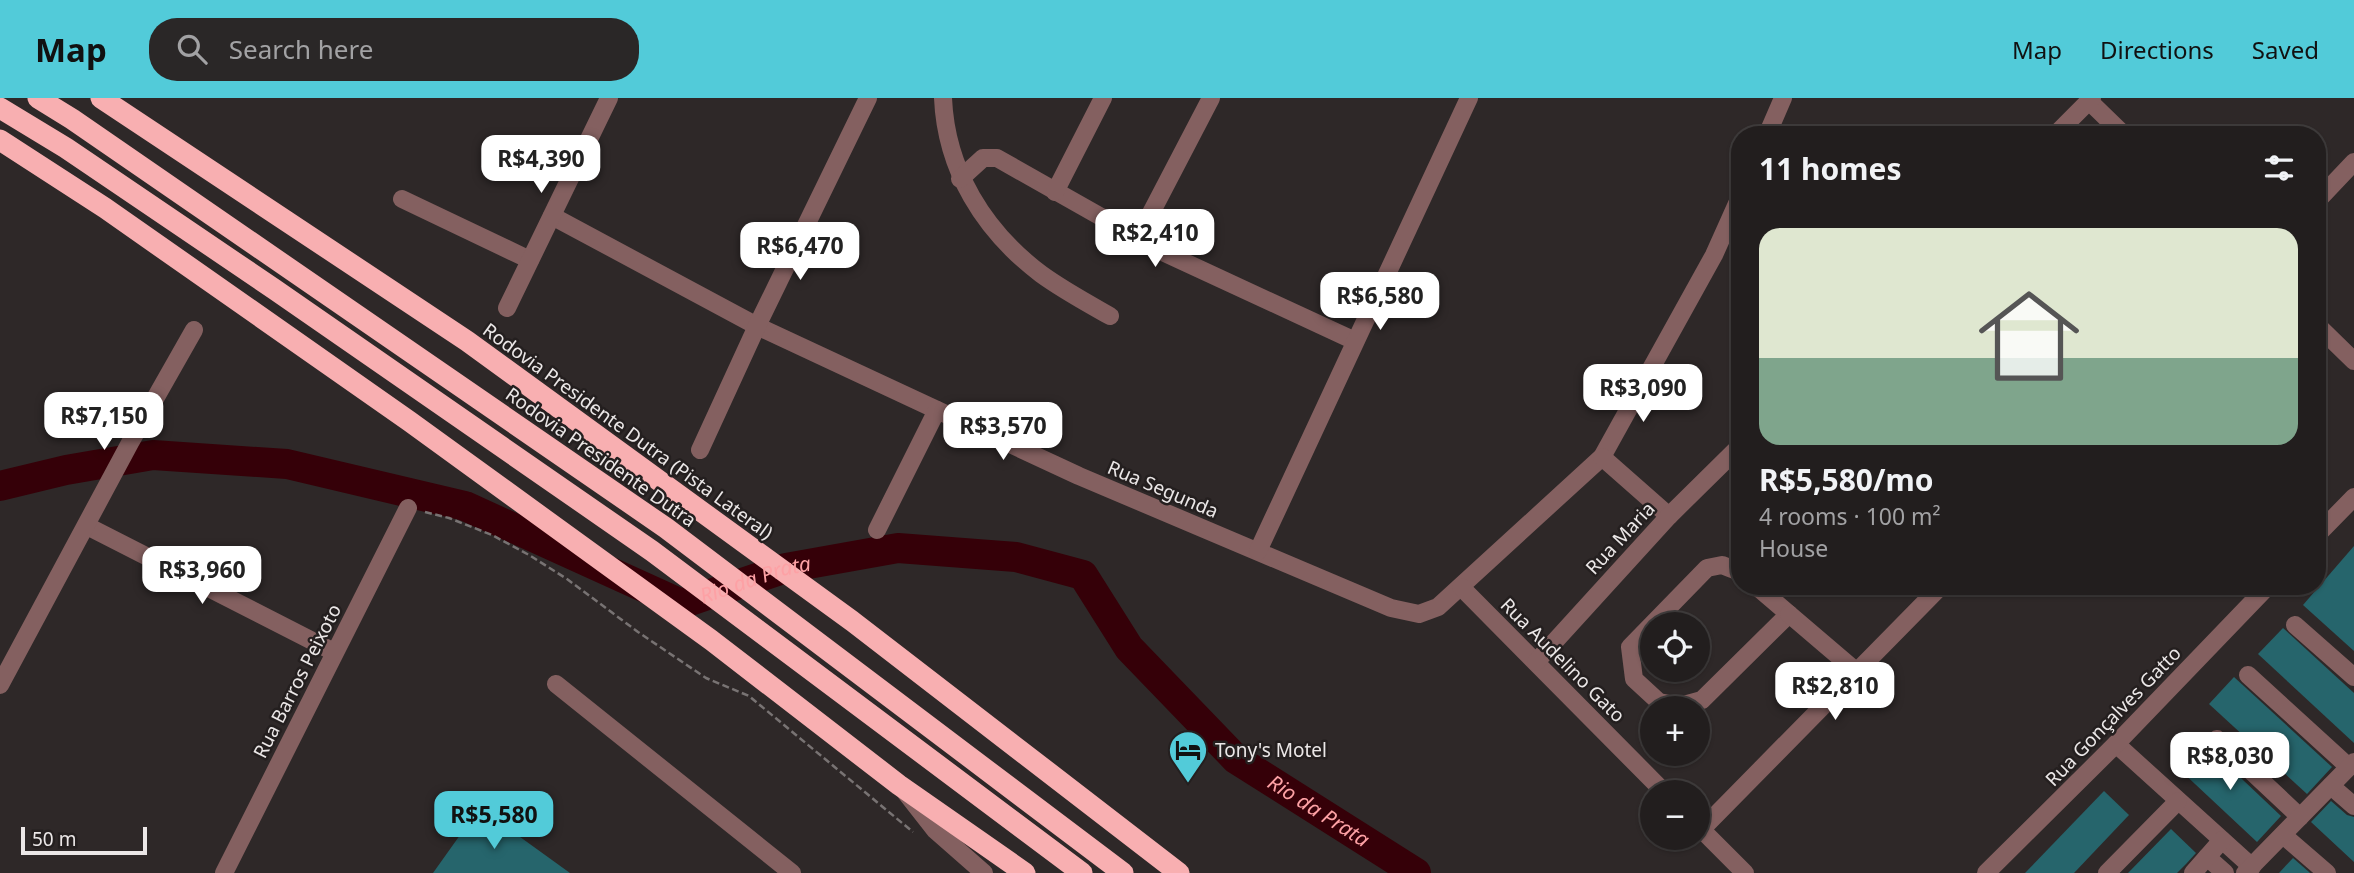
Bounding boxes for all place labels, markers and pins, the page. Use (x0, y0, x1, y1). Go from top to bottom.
pin: R$4,390 (476, 136, 606, 195)
pin: R$2,410 (1090, 209, 1220, 269)
pin: R$6,470 (735, 222, 865, 282)
pin: R$6,580 (1315, 272, 1445, 332)
pin: R$3,090 (1578, 364, 1708, 424)
pin: R$7,150 (39, 392, 169, 452)
pin: R$3,570 (938, 402, 1068, 462)
pin: R$3,960 (137, 546, 267, 606)
pin: R$2,810 (1770, 662, 1900, 722)
hotel icon: Tony's Motel (1167, 729, 1209, 784)
pin: R$8,030 (2165, 732, 2295, 792)
place label: Tony's Motel (1215, 737, 1327, 763)
pin: R$5,580 (429, 792, 559, 851)

